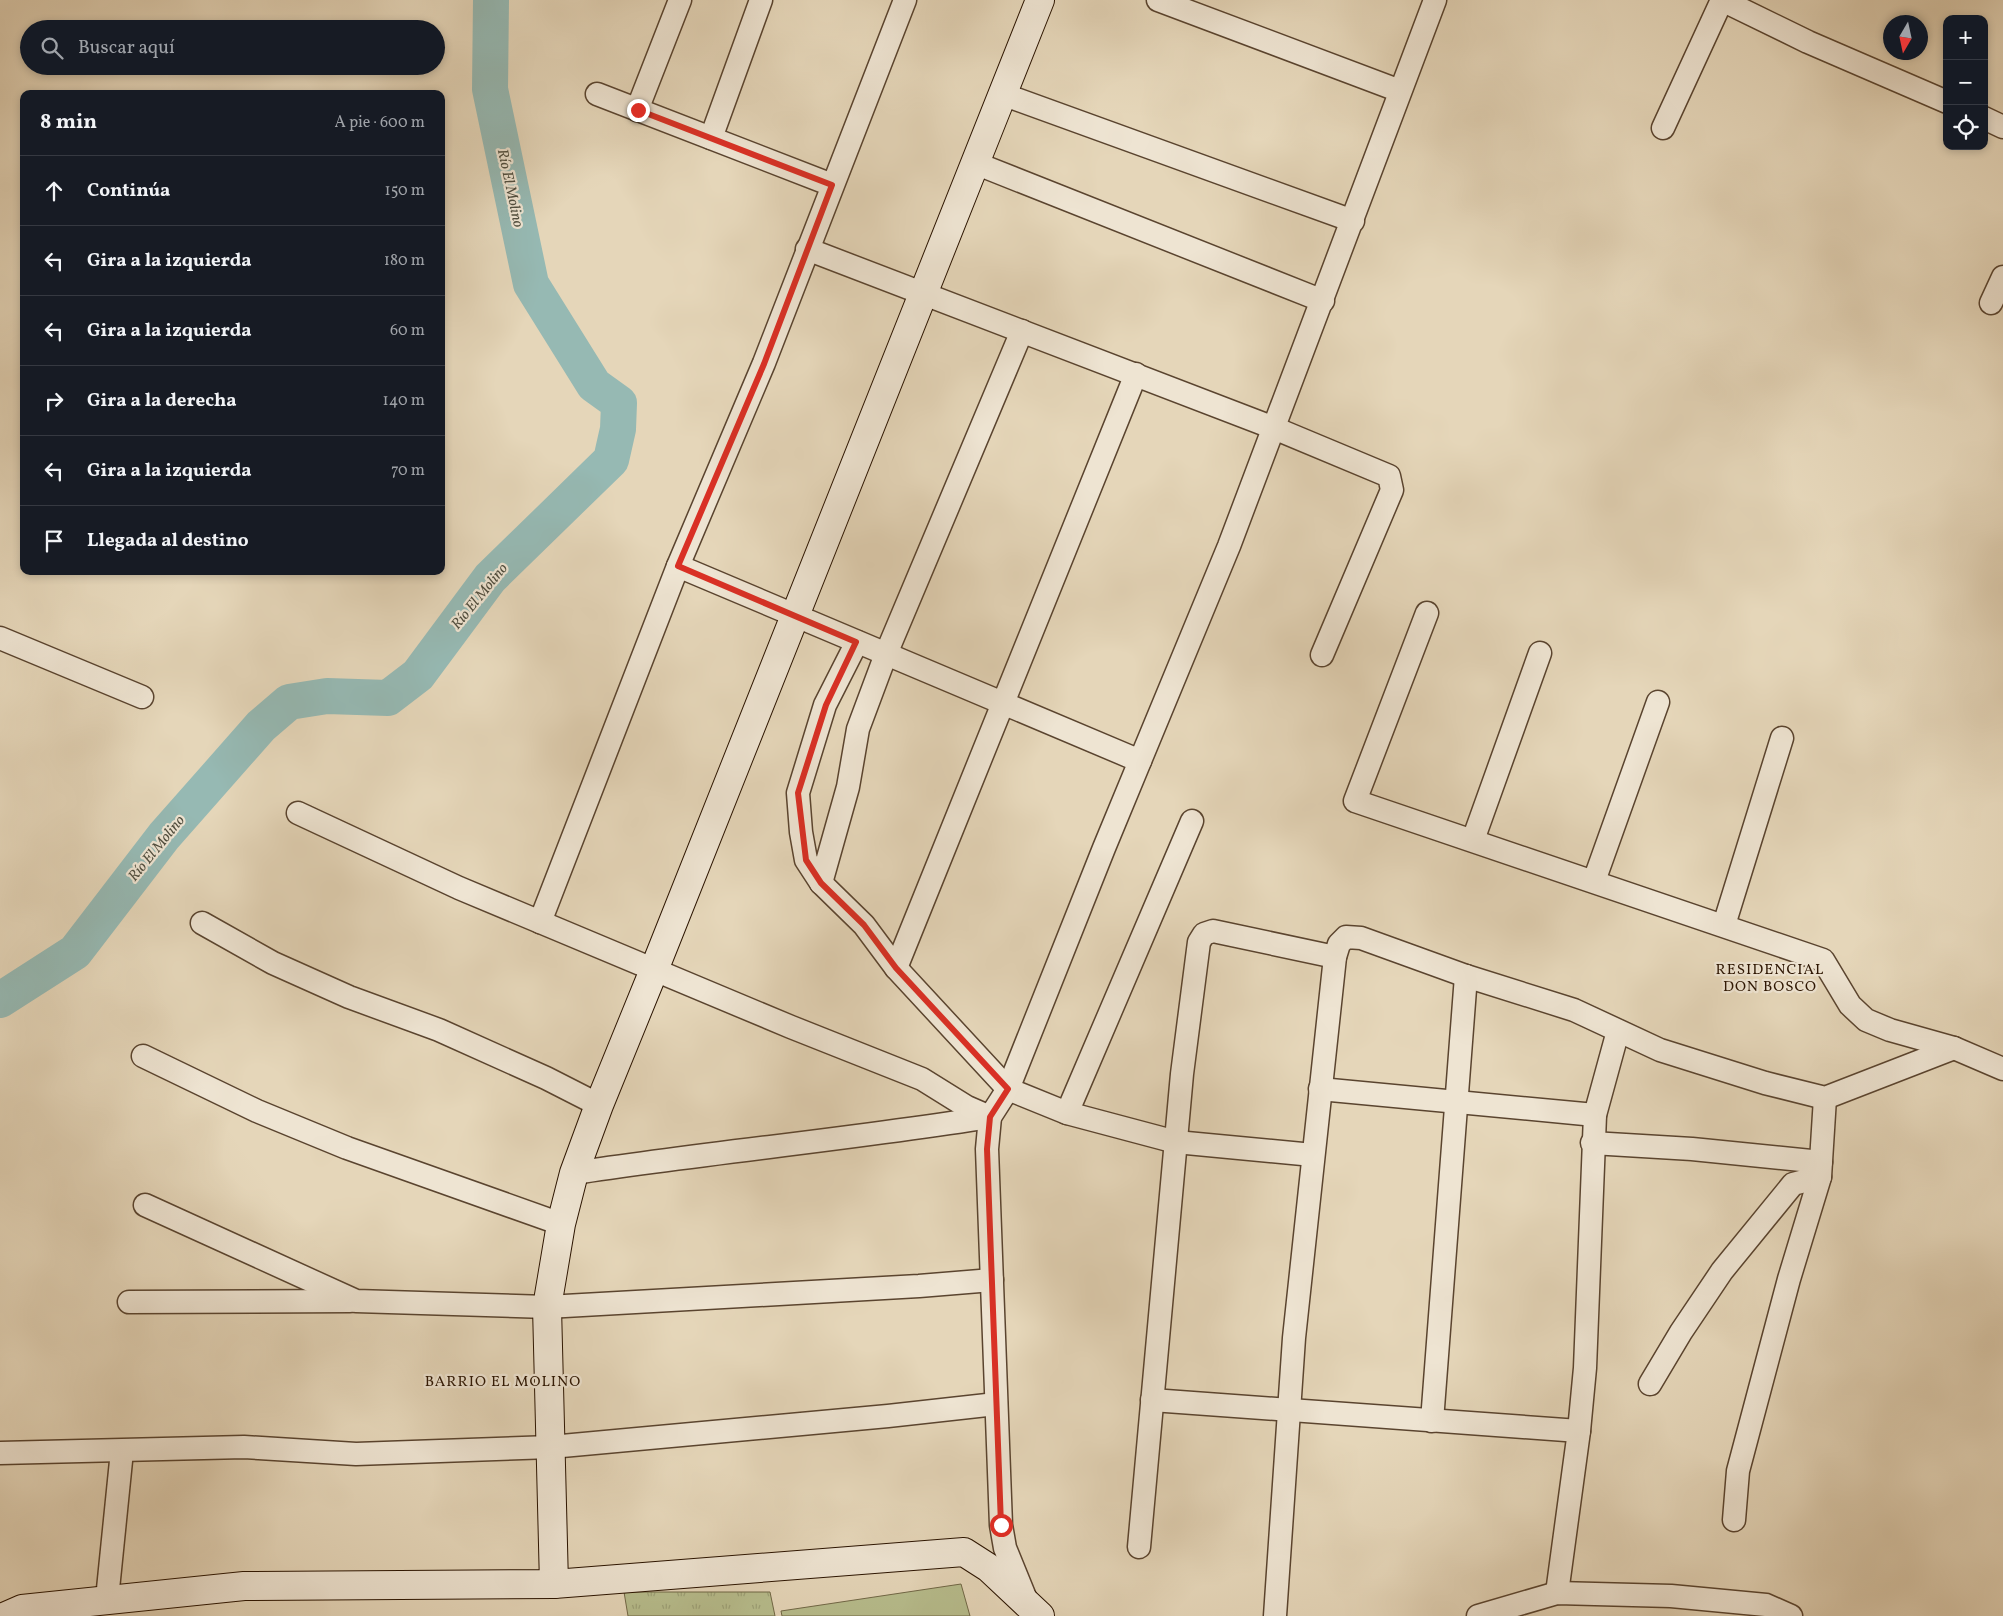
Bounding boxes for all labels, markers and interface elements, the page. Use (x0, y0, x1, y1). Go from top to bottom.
north arrow (1883, 15, 1928, 60)
map controls (1943, 15, 1988, 150)
button: + (1943, 15, 1988, 60)
search box (20, 20, 445, 75)
icon: search (38, 34, 66, 62)
text: Buscar aquí (78, 35, 175, 61)
button: − (1943, 60, 1988, 105)
route end (627, 99, 650, 122)
button: locate (1943, 105, 1988, 150)
text: 8 min (40, 108, 97, 137)
text: A pie · 600 m (334, 112, 425, 134)
water label: Río El Molino (491, 147, 528, 230)
icon: ahead (40, 177, 68, 205)
text: Continúa (87, 178, 170, 204)
text: 150 m (384, 180, 425, 202)
icon: left (40, 247, 68, 275)
text: Gira a la izquierda (87, 248, 252, 274)
text: 180 m (384, 250, 425, 272)
icon: left (40, 317, 68, 345)
text: Gira a la izquierda (87, 318, 252, 344)
text: 60 m (390, 320, 425, 342)
icon: right (40, 387, 68, 415)
text: Gira a la derecha (87, 388, 237, 414)
text: 140 m (383, 390, 425, 412)
icon: left (40, 457, 68, 485)
text: Gira a la izquierda (87, 458, 252, 484)
text: 70 m (391, 460, 425, 482)
icon: arrive (40, 527, 68, 555)
text: Llegada al destino (87, 528, 249, 554)
water label: Río El Molino (447, 559, 514, 635)
water label: Río El Molino (124, 811, 191, 887)
district label: RESIDENCIAL DON BOSCO (1715, 960, 1825, 998)
district label: BARRIO EL MOLINO (425, 1372, 581, 1393)
route start (990, 1514, 1013, 1537)

